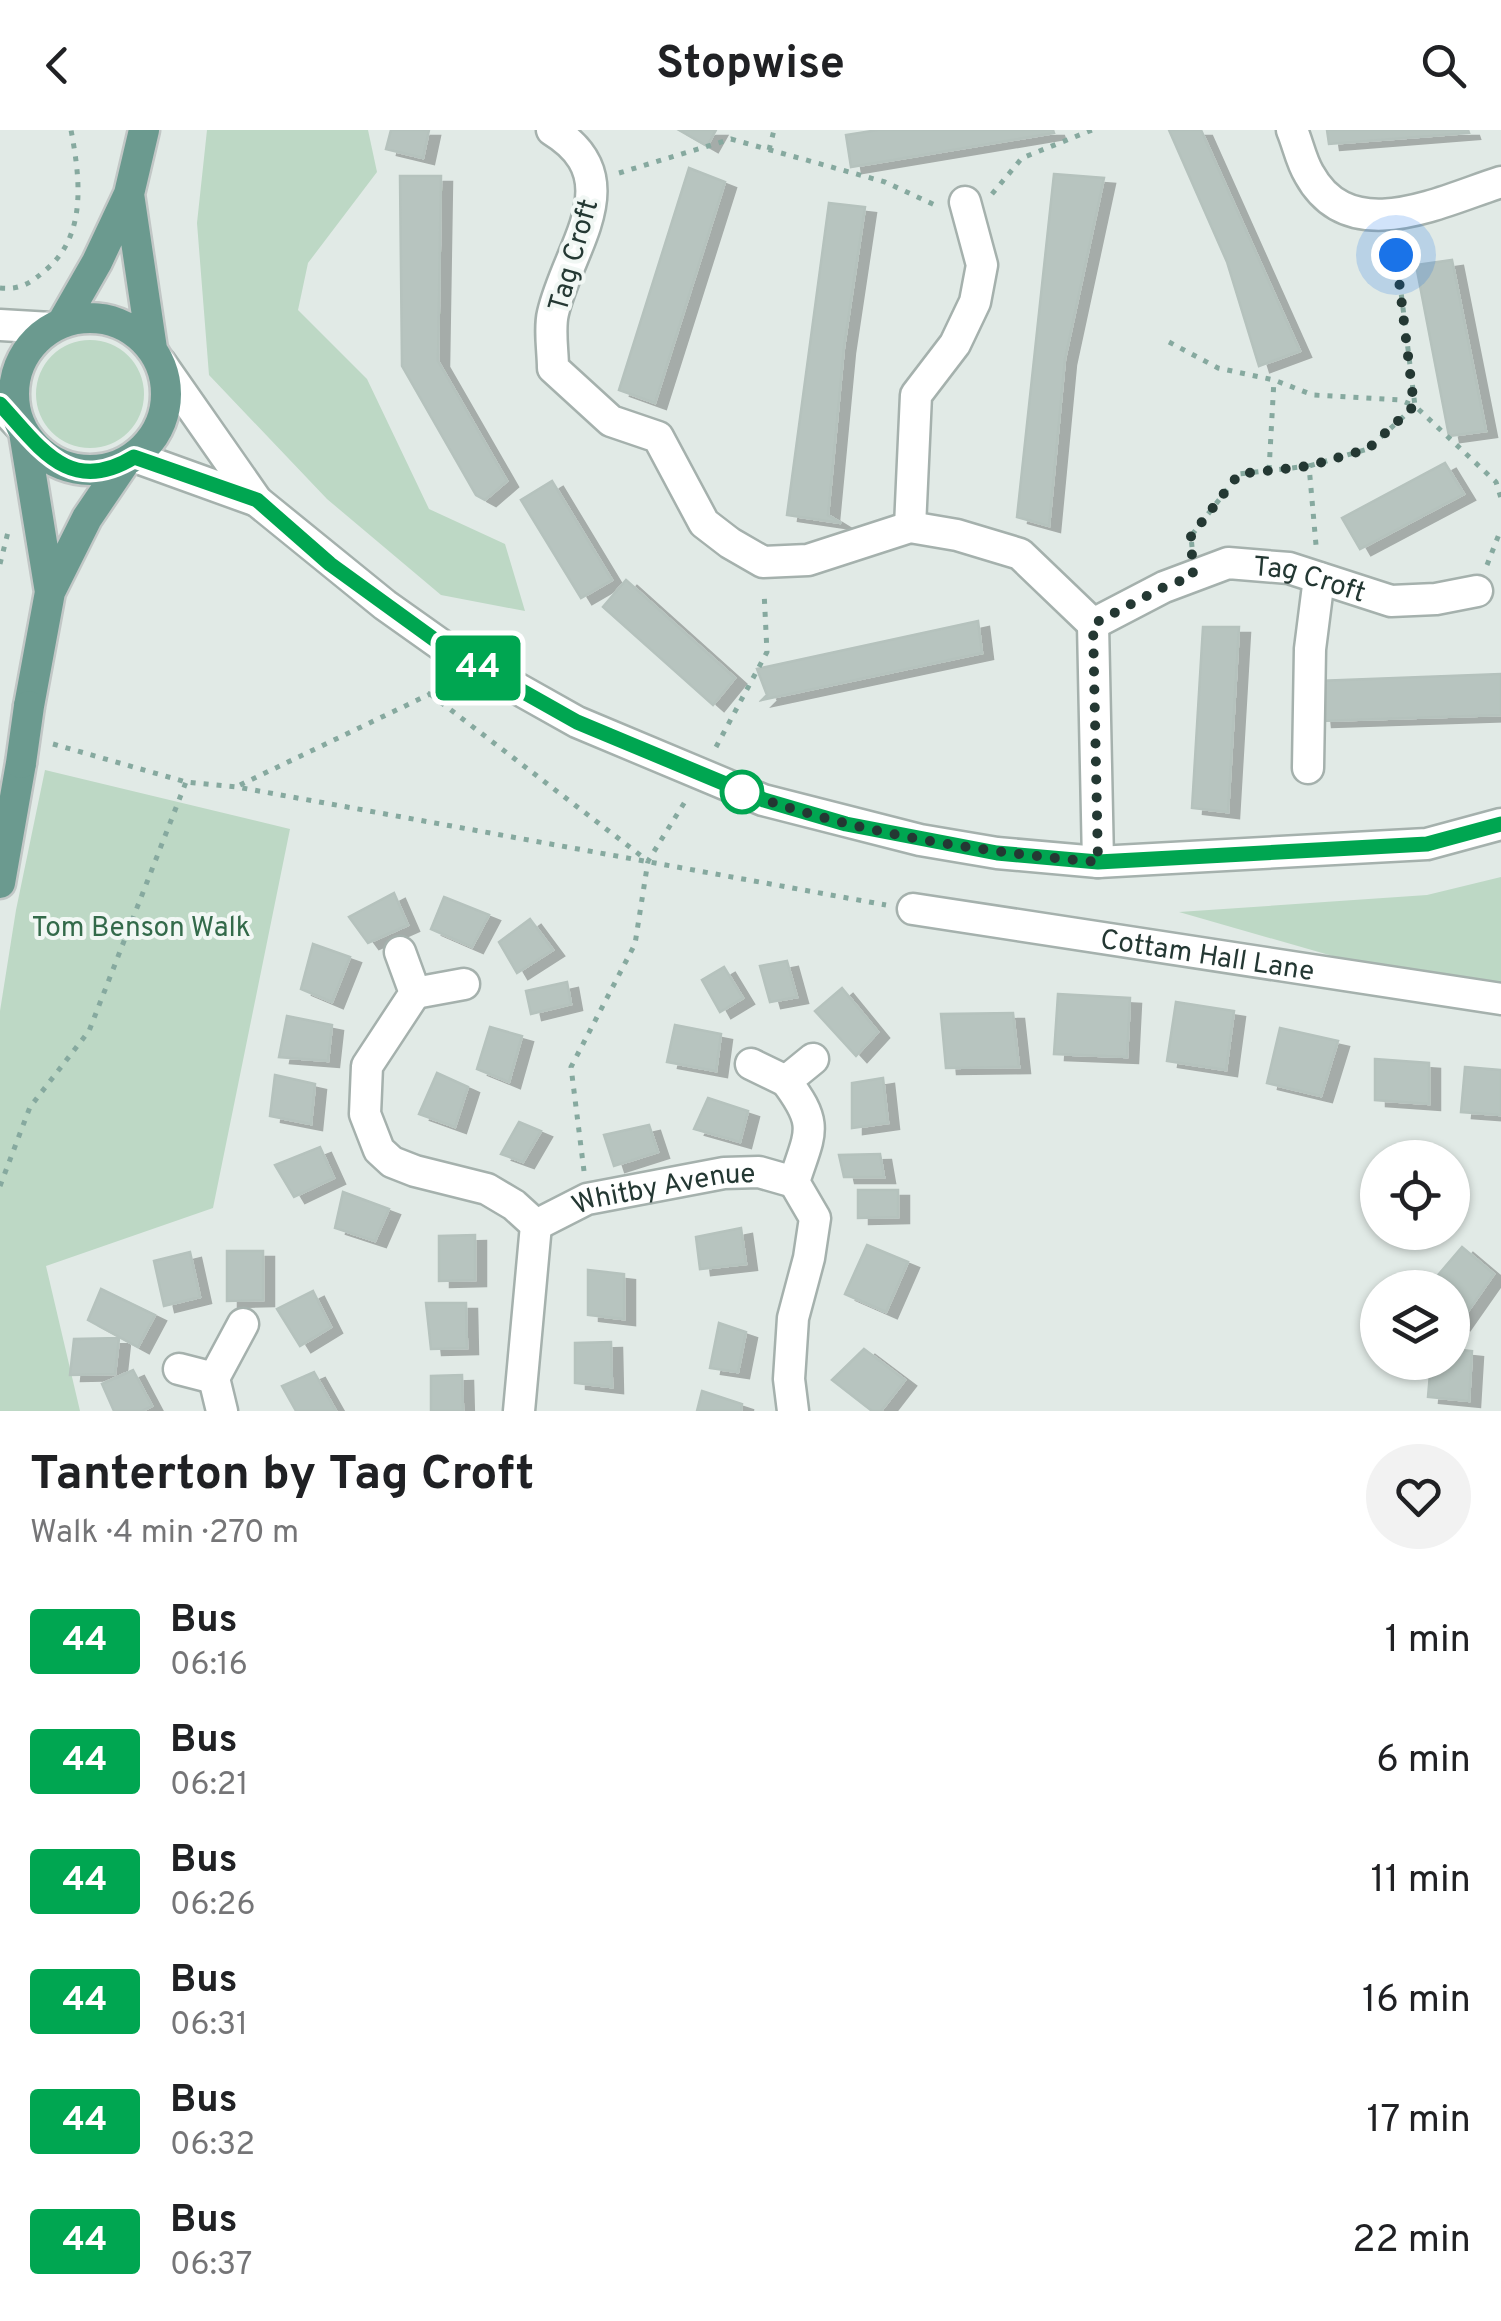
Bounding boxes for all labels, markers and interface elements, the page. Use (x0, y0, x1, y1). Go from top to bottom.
text: Stopwise (656, 37, 845, 94)
icon: back (30, 38, 85, 93)
icon: search (1416, 38, 1471, 93)
street label: Tag Croft (542, 195, 608, 316)
your location (1371, 230, 1421, 280)
street label: Tag Croft (1251, 550, 1370, 613)
line badge: 44 (433, 636, 523, 700)
text: 44 (456, 646, 500, 690)
unlabelled marker (721, 771, 763, 813)
park label: Tom Benson Walk (31, 911, 251, 947)
street label: Cottam Hall Lane (1097, 923, 1317, 991)
map controls (1360, 1140, 1470, 1380)
button: locate (1360, 1140, 1470, 1250)
street label: Whitby Avenue (567, 1157, 756, 1225)
button: layers (1360, 1270, 1470, 1380)
button: heart (1366, 1444, 1471, 1549)
text: Tanterton by Tag Croft (30, 1446, 534, 1506)
text: Walk · 4 min · 270 m (30, 1514, 299, 1554)
text: Bus (170, 1597, 237, 1646)
text: 1 min (1385, 1617, 1471, 1666)
text: 44 (63, 1619, 107, 1663)
text: 06:16 (170, 1646, 248, 1686)
text: Bus (170, 1717, 237, 1766)
text: 6 min (1376, 1737, 1471, 1786)
text: 44 (63, 1739, 107, 1783)
text: 06:21 (170, 1766, 248, 1806)
text: Bus (170, 1837, 237, 1886)
text: 11 min (1370, 1857, 1471, 1906)
text: 44 (63, 1859, 107, 1903)
text: 06:26 (170, 1886, 256, 1926)
text: Bus (170, 1957, 237, 2006)
text: 16 min (1362, 1977, 1471, 2026)
text: 44 (63, 1979, 107, 2023)
text: 06:31 (170, 2006, 248, 2046)
text: Bus (170, 2077, 237, 2126)
text: 17 min (1366, 2097, 1471, 2146)
text: 44 (63, 2099, 107, 2143)
text: 06:32 (170, 2126, 255, 2166)
text: Bus (170, 2197, 237, 2246)
text: 22 min (1352, 2217, 1471, 2266)
text: 44 (63, 2219, 107, 2263)
text: 06:37 (170, 2246, 253, 2286)

